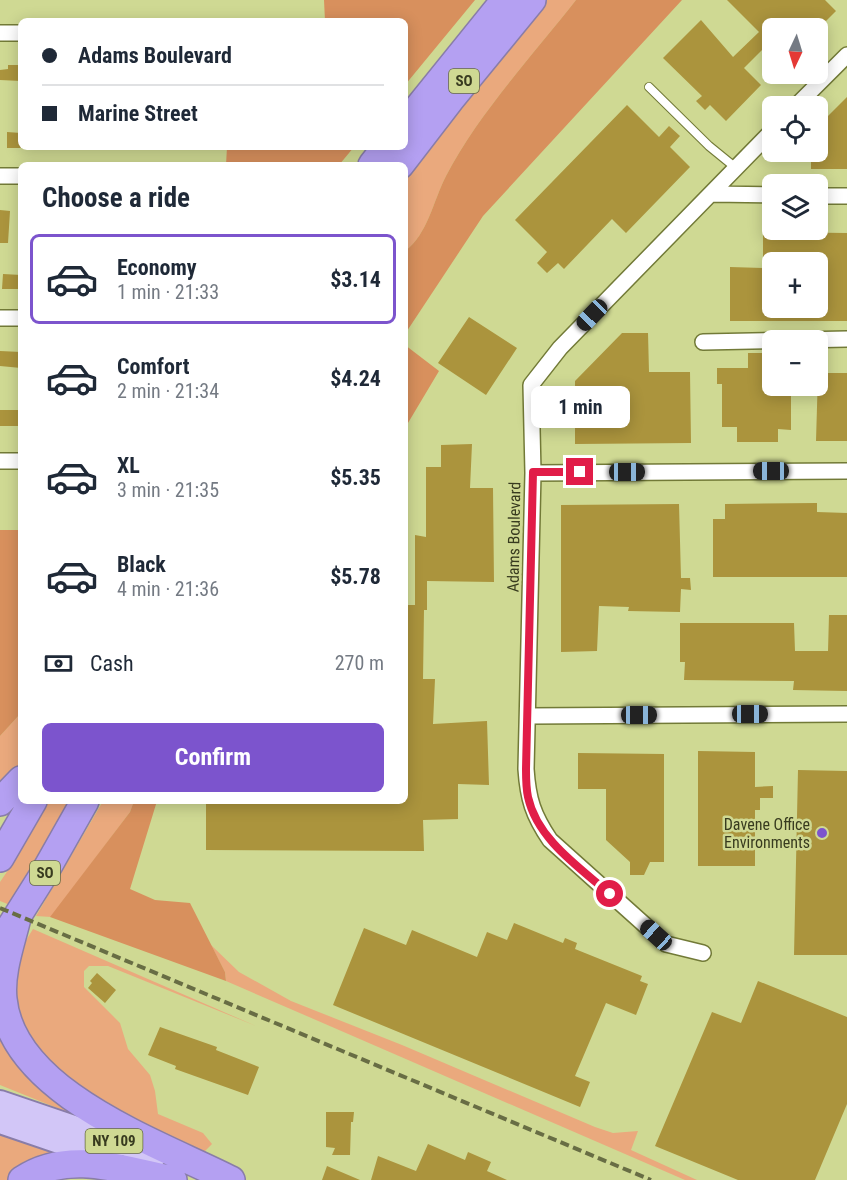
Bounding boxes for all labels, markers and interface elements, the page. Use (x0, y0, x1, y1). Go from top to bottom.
north arrow (762, 18, 828, 84)
map controls (762, 18, 828, 396)
text: Adams Boulevard (78, 43, 232, 68)
road number: SO (449, 69, 479, 93)
button: locate (762, 96, 828, 162)
text: Marine Street (78, 101, 198, 126)
button: layers (762, 174, 828, 240)
text: Choose a ride (42, 182, 190, 214)
icon: car (45, 252, 99, 306)
button: + (762, 252, 828, 318)
text: Economy (117, 255, 197, 280)
text: $3.14 (330, 267, 381, 292)
text: 1 min · 21:33 (117, 280, 219, 304)
car (573, 296, 611, 334)
button: − (762, 330, 828, 396)
icon: car (45, 351, 99, 405)
text: Comfort (117, 354, 190, 379)
text: $4.24 (330, 366, 381, 391)
text: 2 min · 21:34 (117, 379, 219, 403)
callout: 1 min (530, 385, 630, 427)
text: 1 min (558, 395, 603, 419)
icon: car (45, 450, 99, 504)
text: XL (117, 453, 140, 478)
route end (566, 458, 593, 485)
car (753, 462, 789, 480)
car (609, 463, 645, 481)
text: $5.35 (330, 465, 381, 490)
text: 3 min · 21:35 (117, 478, 219, 502)
street label: Adams Boulevard (504, 482, 524, 592)
icon: car (45, 549, 99, 603)
text: Black (117, 552, 166, 577)
text: $5.78 (330, 564, 381, 589)
text: 4 min · 21:36 (117, 577, 219, 601)
icon: cash (42, 647, 75, 680)
text: Cash (90, 651, 134, 676)
text: 270 m (335, 651, 384, 675)
car (732, 705, 768, 723)
car (621, 706, 657, 724)
button: Confirm (42, 723, 384, 792)
place label: Davene Office Environments (724, 815, 810, 852)
marker: Davene Office Environments (815, 826, 829, 840)
road number: SO (30, 861, 60, 885)
route start (596, 880, 623, 907)
car (637, 916, 675, 954)
road number: NY 109 (86, 1129, 142, 1153)

